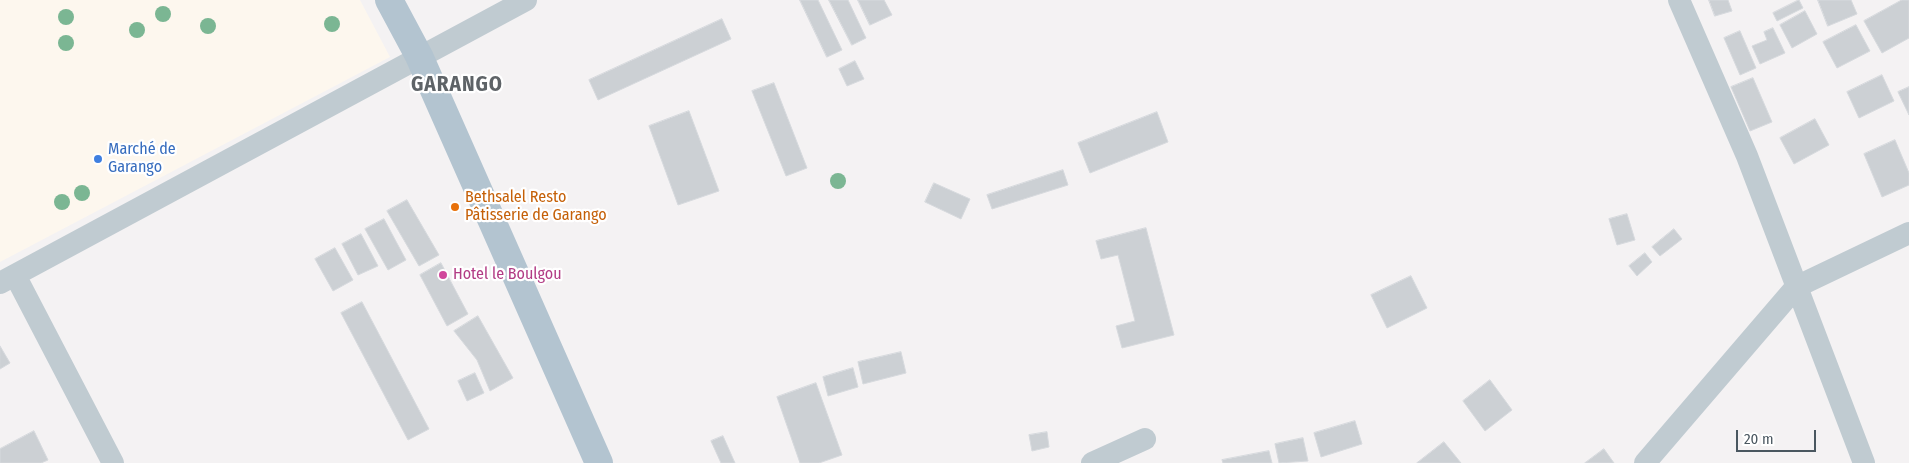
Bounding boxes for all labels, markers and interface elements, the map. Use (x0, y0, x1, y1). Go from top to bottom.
district label: GARANGO (410, 72, 504, 98)
place label: Marché de Garango (108, 140, 176, 178)
marker: Marché de Garango (92, 153, 104, 165)
place label: Bethsalel Resto Pâtisserie de Garango (465, 188, 607, 226)
marker: Bethsalel Resto Pâtisserie de Garango (449, 201, 461, 213)
place label: Hotel le Boulgou (453, 265, 562, 285)
marker: Hotel le Boulgou (437, 269, 449, 281)
scale bar (1739, 420, 1819, 452)
text: 20 m (1744, 430, 1774, 448)

